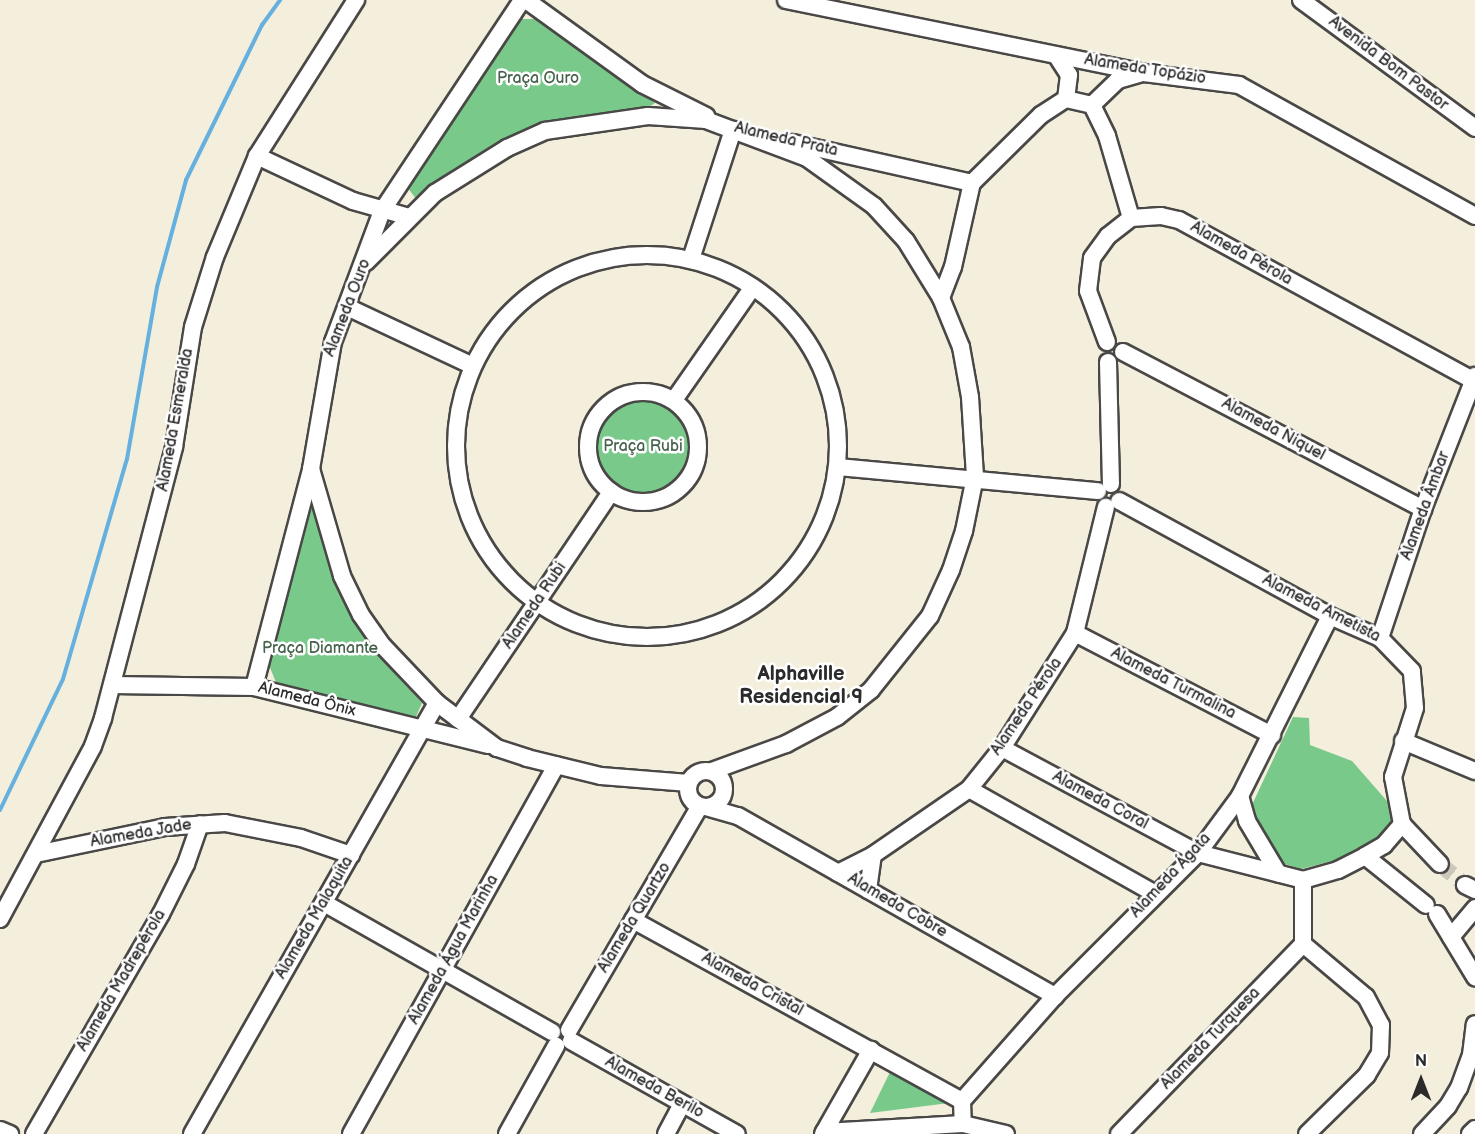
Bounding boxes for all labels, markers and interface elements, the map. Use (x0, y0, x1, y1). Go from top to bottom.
street label: Avenida Bom Pastor (1324, 13, 1452, 115)
street label: Alameda Topázio (1083, 51, 1207, 89)
park label: Praça Ouro (497, 69, 579, 89)
street label: Alameda Prata (732, 119, 840, 161)
street label: Alameda Pérola (1187, 218, 1295, 290)
street label: Alameda Ouro (321, 256, 375, 360)
street label: Alameda Esmeralda (154, 347, 198, 493)
street label: Alameda Niquel (1218, 395, 1328, 465)
park label: Praça Rubi (603, 437, 683, 457)
street label: Alameda Âmbar (1397, 449, 1455, 563)
street label: Alameda Rubi (499, 559, 571, 653)
street label: Alameda Ametista (1259, 571, 1383, 647)
park label: Praça Diamante (262, 639, 378, 659)
street label: Alameda Turmalina (1107, 644, 1239, 724)
street label: Alameda Pérola (987, 655, 1067, 759)
district label: Alphaville Residencial 9 (739, 663, 863, 710)
street label: Alameda Ônix (256, 679, 358, 721)
street label: Alameda Coral (1049, 768, 1151, 834)
street label: Alameda Jade (88, 816, 194, 852)
street label: Alameda Ágata (1127, 830, 1215, 922)
street label: Alameda Malaquita (272, 853, 358, 983)
street label: Alameda Quartzo (594, 859, 676, 977)
street label: Alameda Cobre (844, 870, 950, 942)
street label: Alameda Água Marinha (405, 872, 503, 1028)
street label: Alameda Madrepérola (74, 907, 170, 1055)
street label: Alameda Cristal (698, 949, 806, 1021)
street label: Alameda Turquesa (1157, 984, 1265, 1094)
north arrow (1391, 1050, 1451, 1110)
text: N (1415, 1052, 1427, 1071)
street label: Alameda Berilo (601, 1053, 707, 1123)

